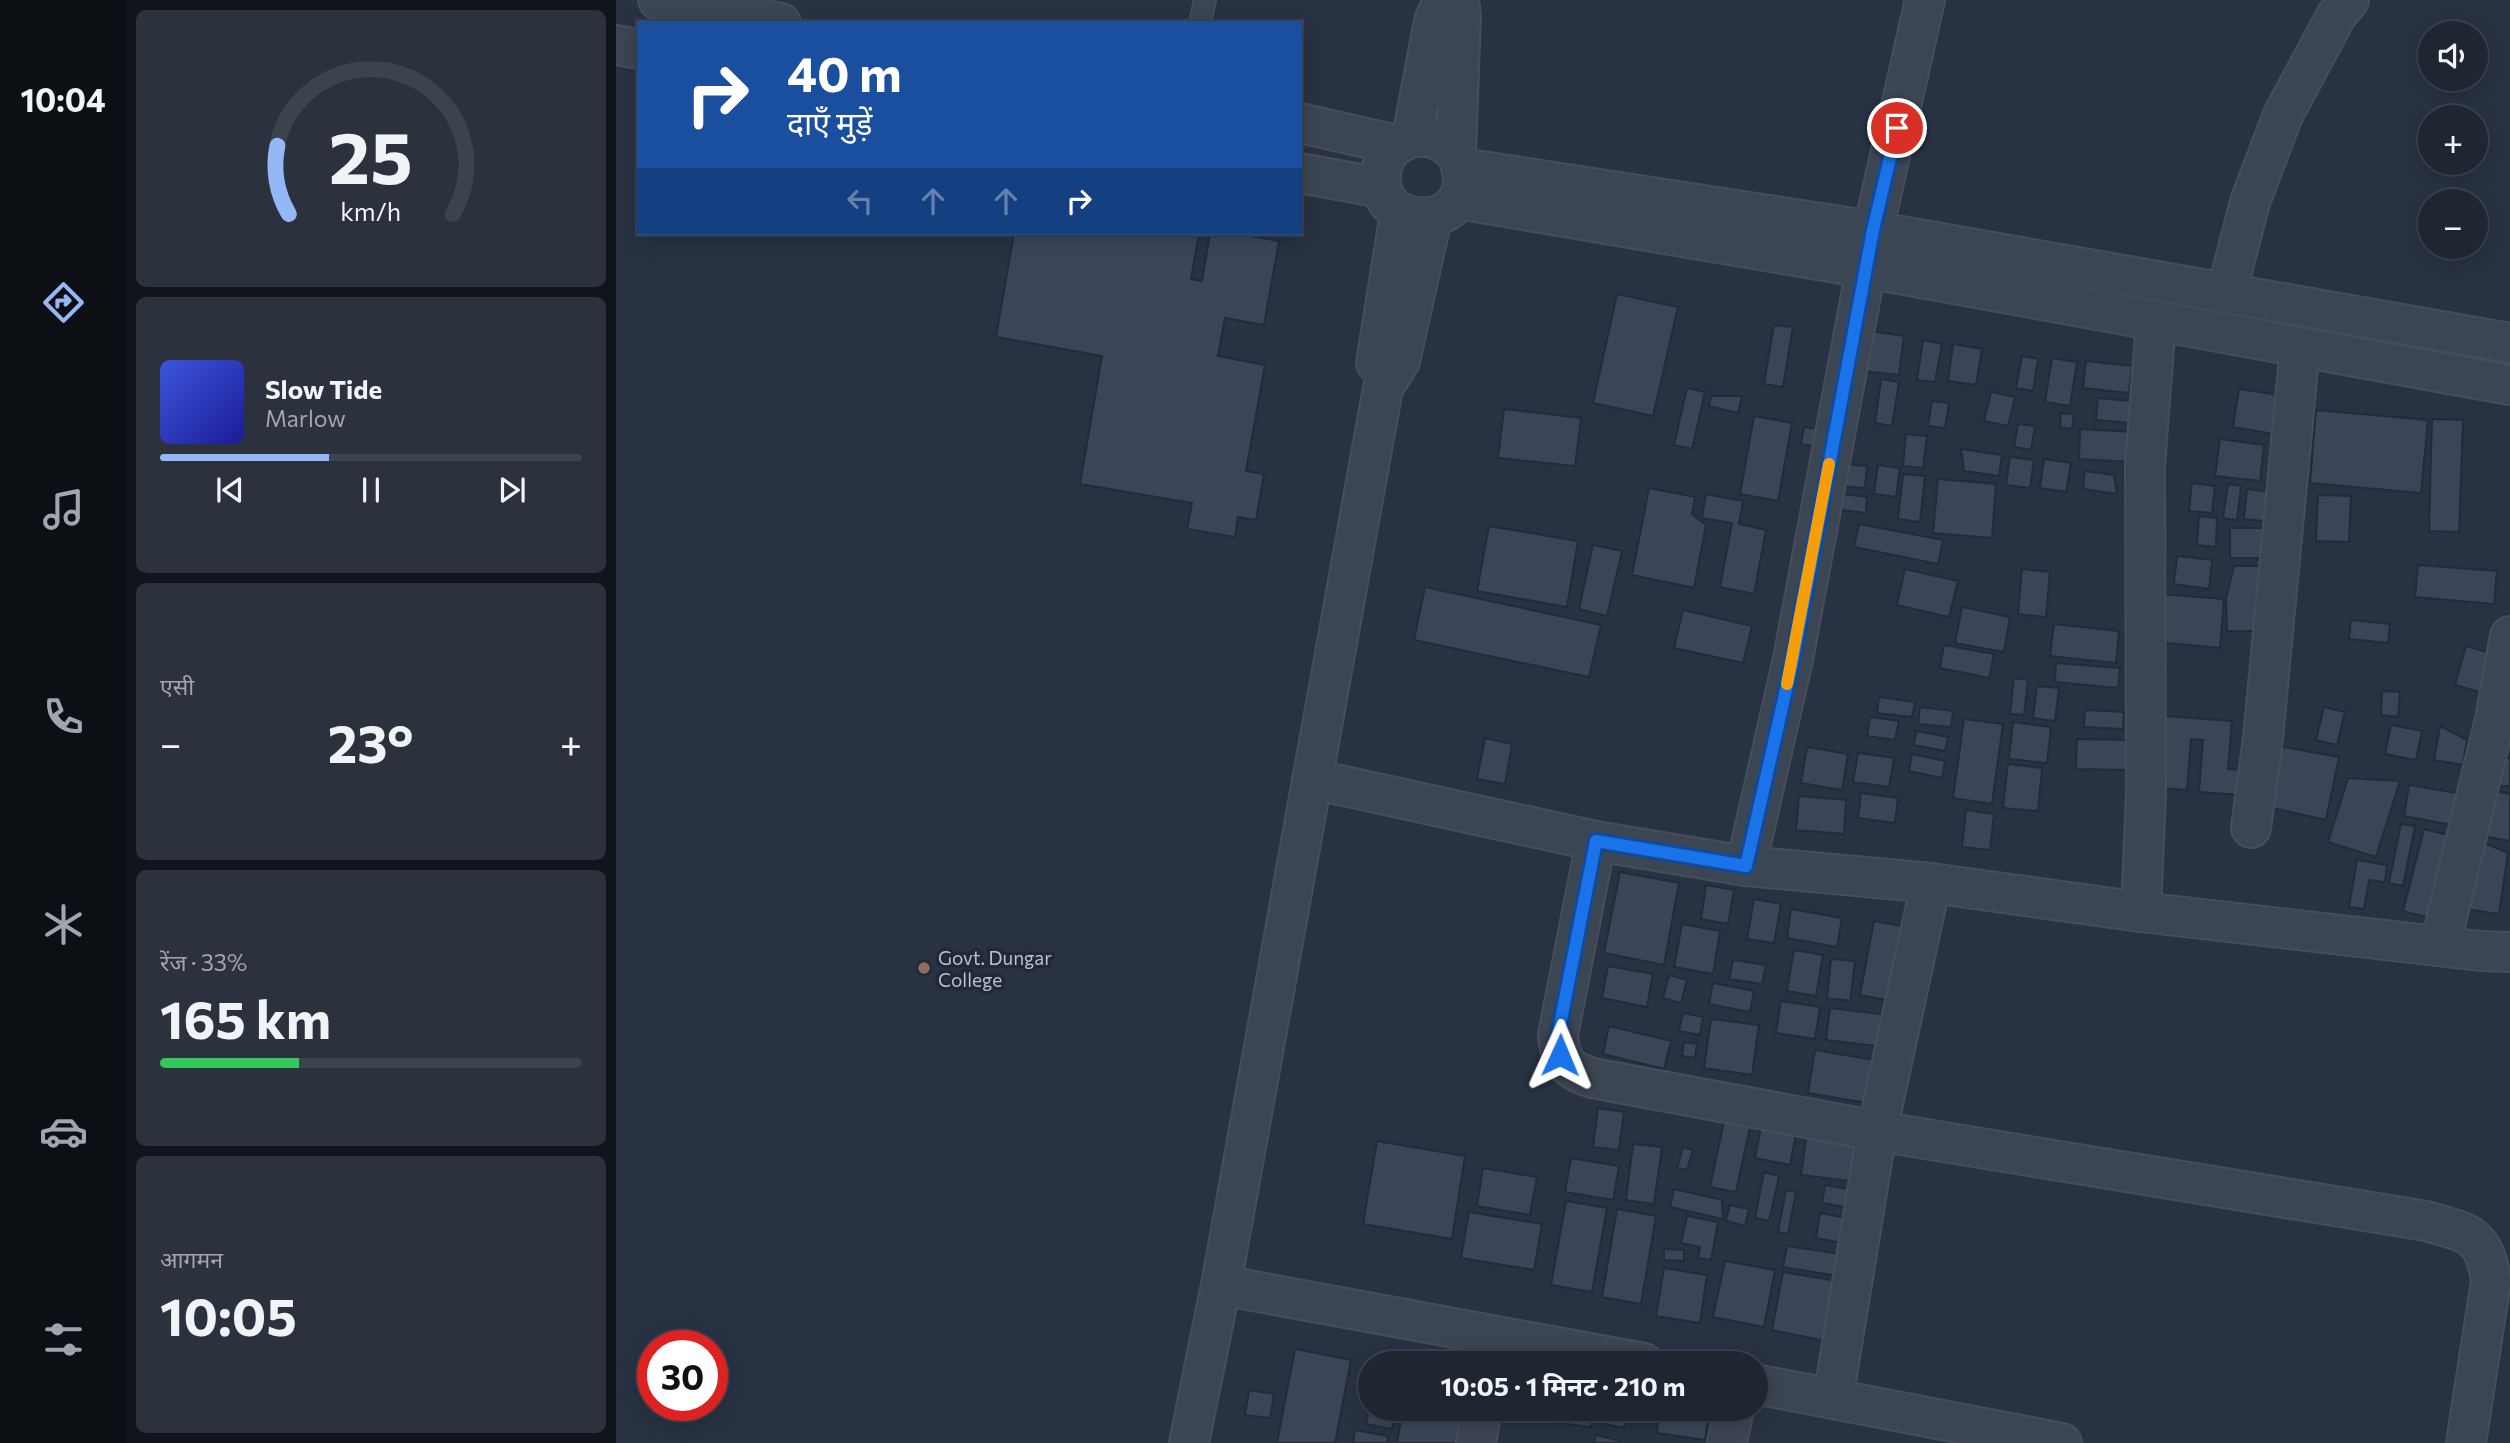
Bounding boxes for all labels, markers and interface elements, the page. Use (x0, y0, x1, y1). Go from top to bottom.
map controls (2418, 21, 2488, 259)
button: sound (2418, 21, 2488, 91)
text: 40 m (787, 42, 902, 102)
icon: right (672, 49, 763, 140)
text: 10:04 (20, 79, 106, 119)
pin (1867, 98, 1927, 158)
text: दाएँ मुड़ें (787, 102, 872, 142)
button: + (2418, 105, 2488, 175)
icon: arrive (1878, 109, 1916, 147)
text: 25 (329, 111, 413, 200)
icon: left (841, 182, 879, 220)
icon: ahead (914, 182, 952, 220)
icon: ahead (987, 182, 1025, 220)
icon: right (1060, 182, 1098, 220)
button: − (2418, 189, 2488, 259)
text: km/h (341, 196, 401, 226)
icon: directions (39, 278, 88, 327)
text: Slow Tide (265, 373, 382, 404)
text: Marlow (265, 404, 346, 432)
icon: previous (211, 471, 249, 509)
icon: pause (352, 471, 390, 509)
icon: next (493, 471, 531, 509)
icon: music (39, 485, 88, 534)
text: एसी (160, 672, 194, 700)
icon: phone (39, 692, 88, 741)
text: 23° (328, 710, 414, 774)
text: − (160, 719, 182, 766)
text: + (560, 719, 582, 766)
icon: climate (39, 900, 88, 949)
place label: Govt. Dungar College (938, 946, 1052, 991)
text: रेंज · 33% (160, 948, 247, 976)
marker: Govt. Dungar College (916, 960, 932, 976)
text: 165 km (160, 986, 331, 1050)
position arrow (1523, 1018, 1597, 1092)
icon: car (39, 1107, 88, 1156)
text: आगमन (160, 1245, 223, 1273)
text: 10:05 (160, 1283, 297, 1347)
icon: filters (39, 1315, 88, 1364)
speed limit sign: 30 (637, 1330, 728, 1421)
text: 10:05 · 1 मिनट · 210 m (1441, 1370, 1685, 1401)

